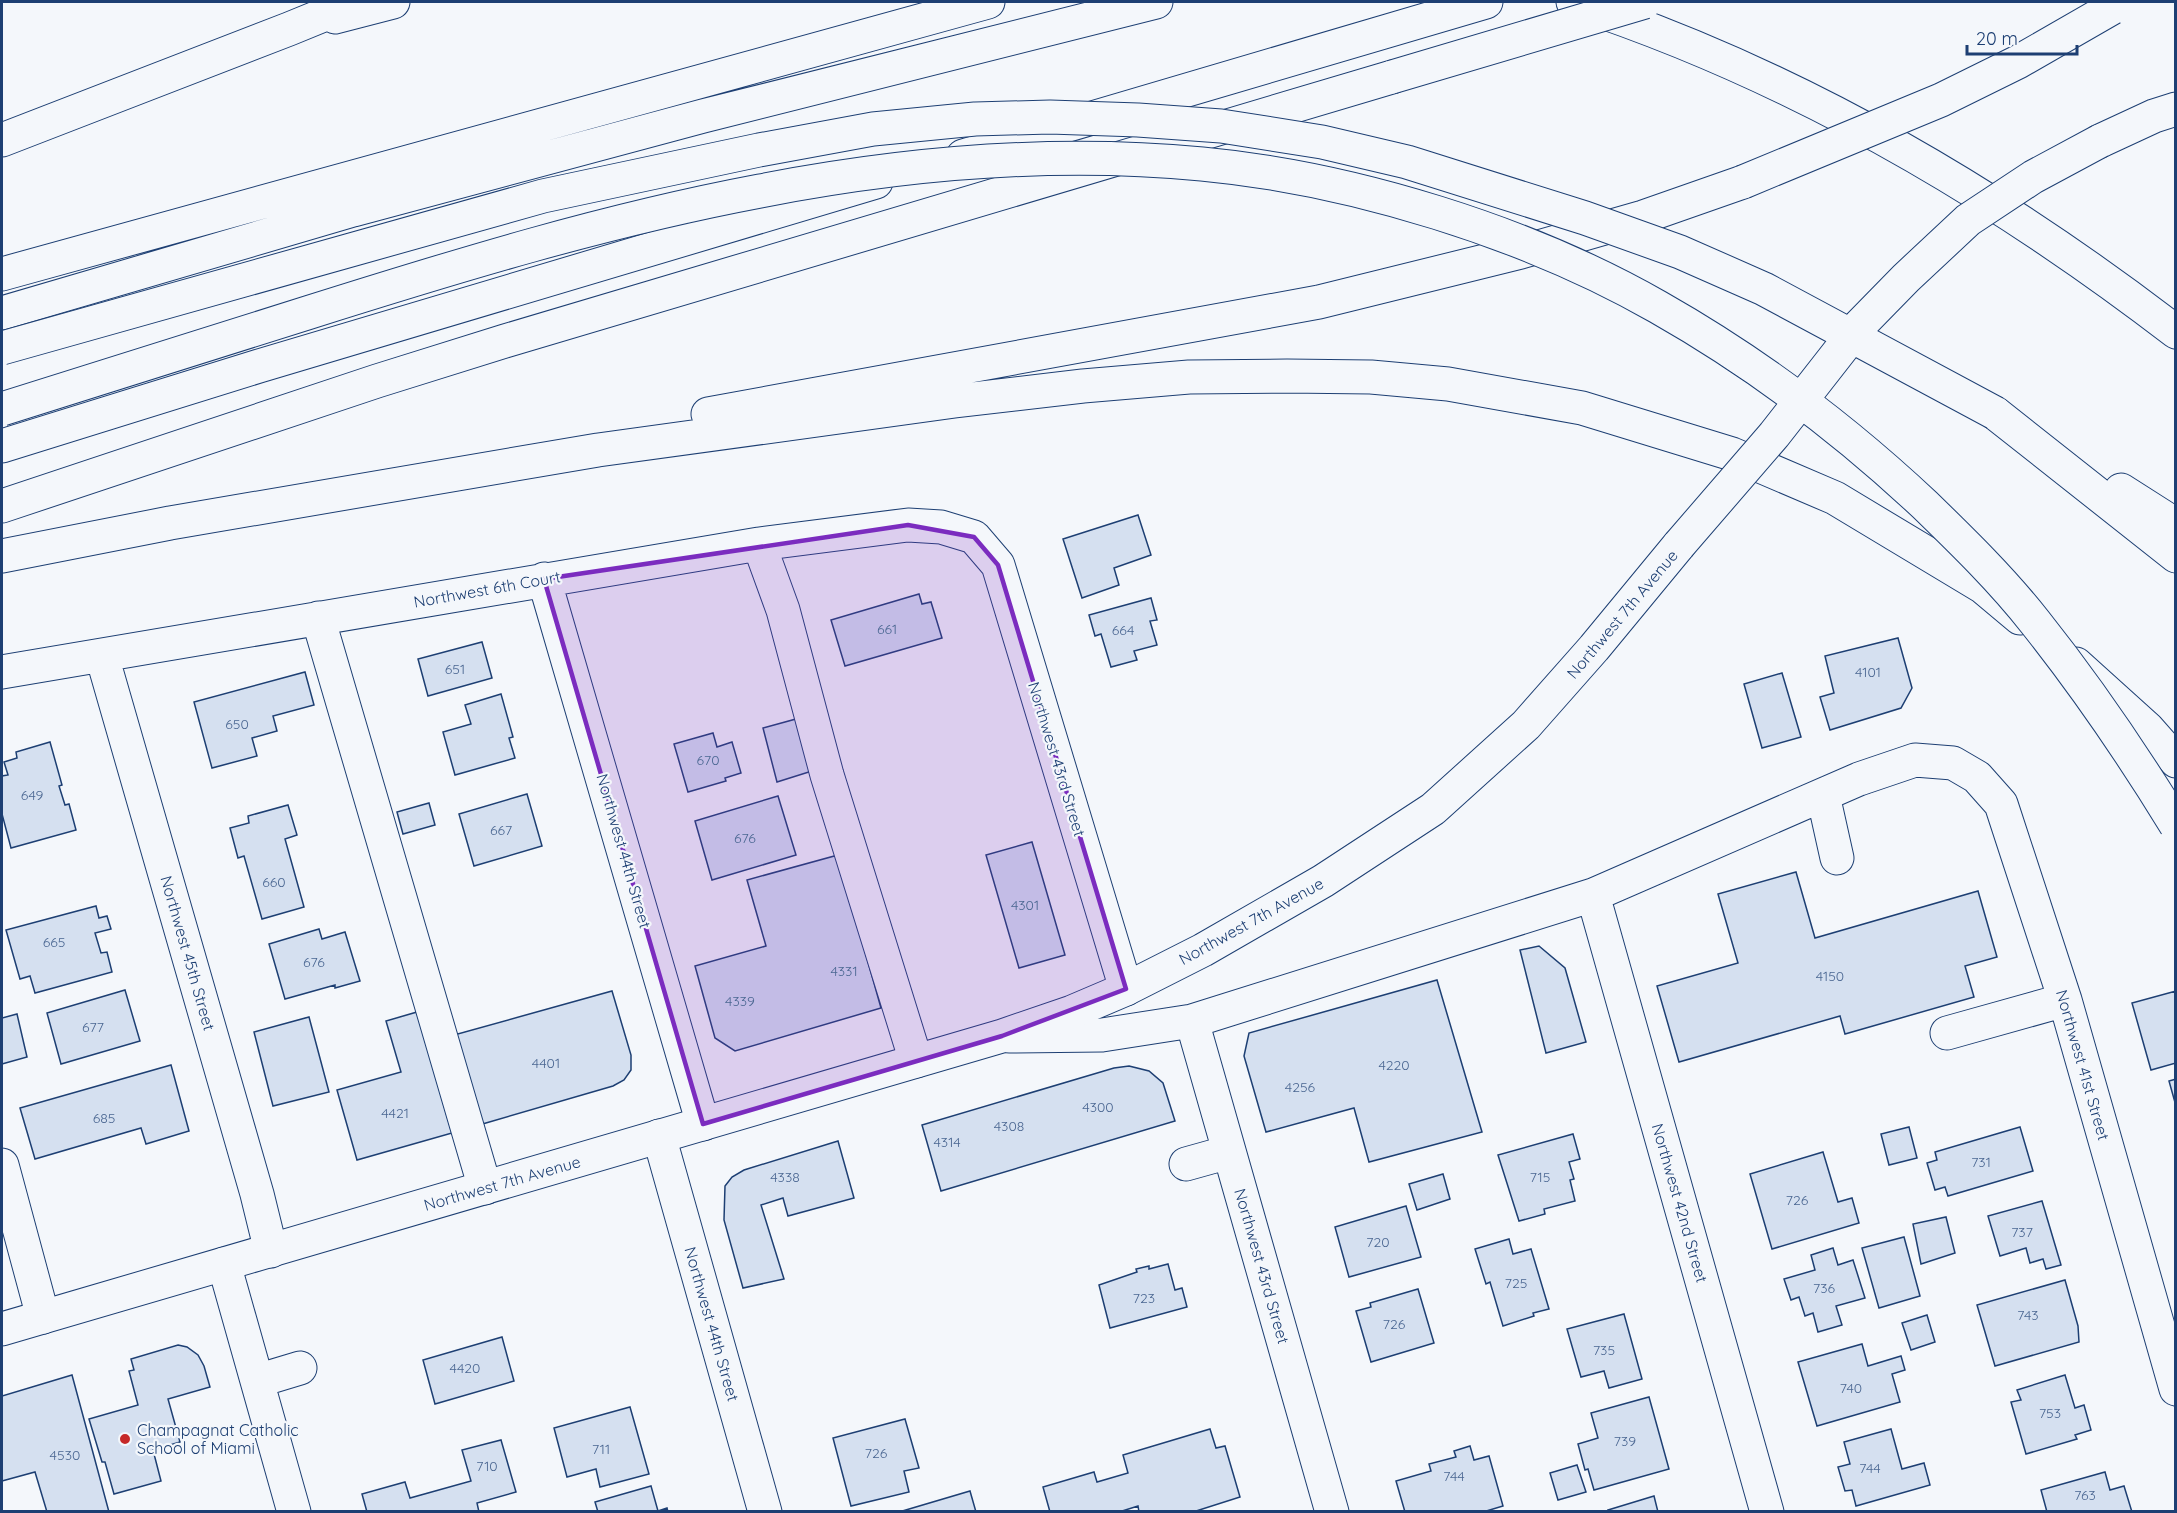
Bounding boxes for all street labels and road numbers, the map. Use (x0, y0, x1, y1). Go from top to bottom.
street label: Northwest 7th Avenue (1562, 545, 1682, 683)
street label: Northwest 6th Court (412, 566, 562, 612)
street label: Northwest 43rd Street (1024, 679, 1090, 839)
street label: Northwest 44th Street (592, 771, 656, 931)
street label: Northwest 45th Street (156, 873, 220, 1033)
street label: Northwest 7th Avenue (1175, 873, 1327, 969)
street label: Northwest 41st Street (2052, 987, 2114, 1143)
street label: Northwest 42nd Street (1648, 1121, 1712, 1285)
street label: Northwest 7th Avenue (421, 1151, 583, 1215)
street label: Northwest 43rd Street (1230, 1186, 1294, 1346)
street label: Northwest 44th Street (680, 1244, 744, 1404)

